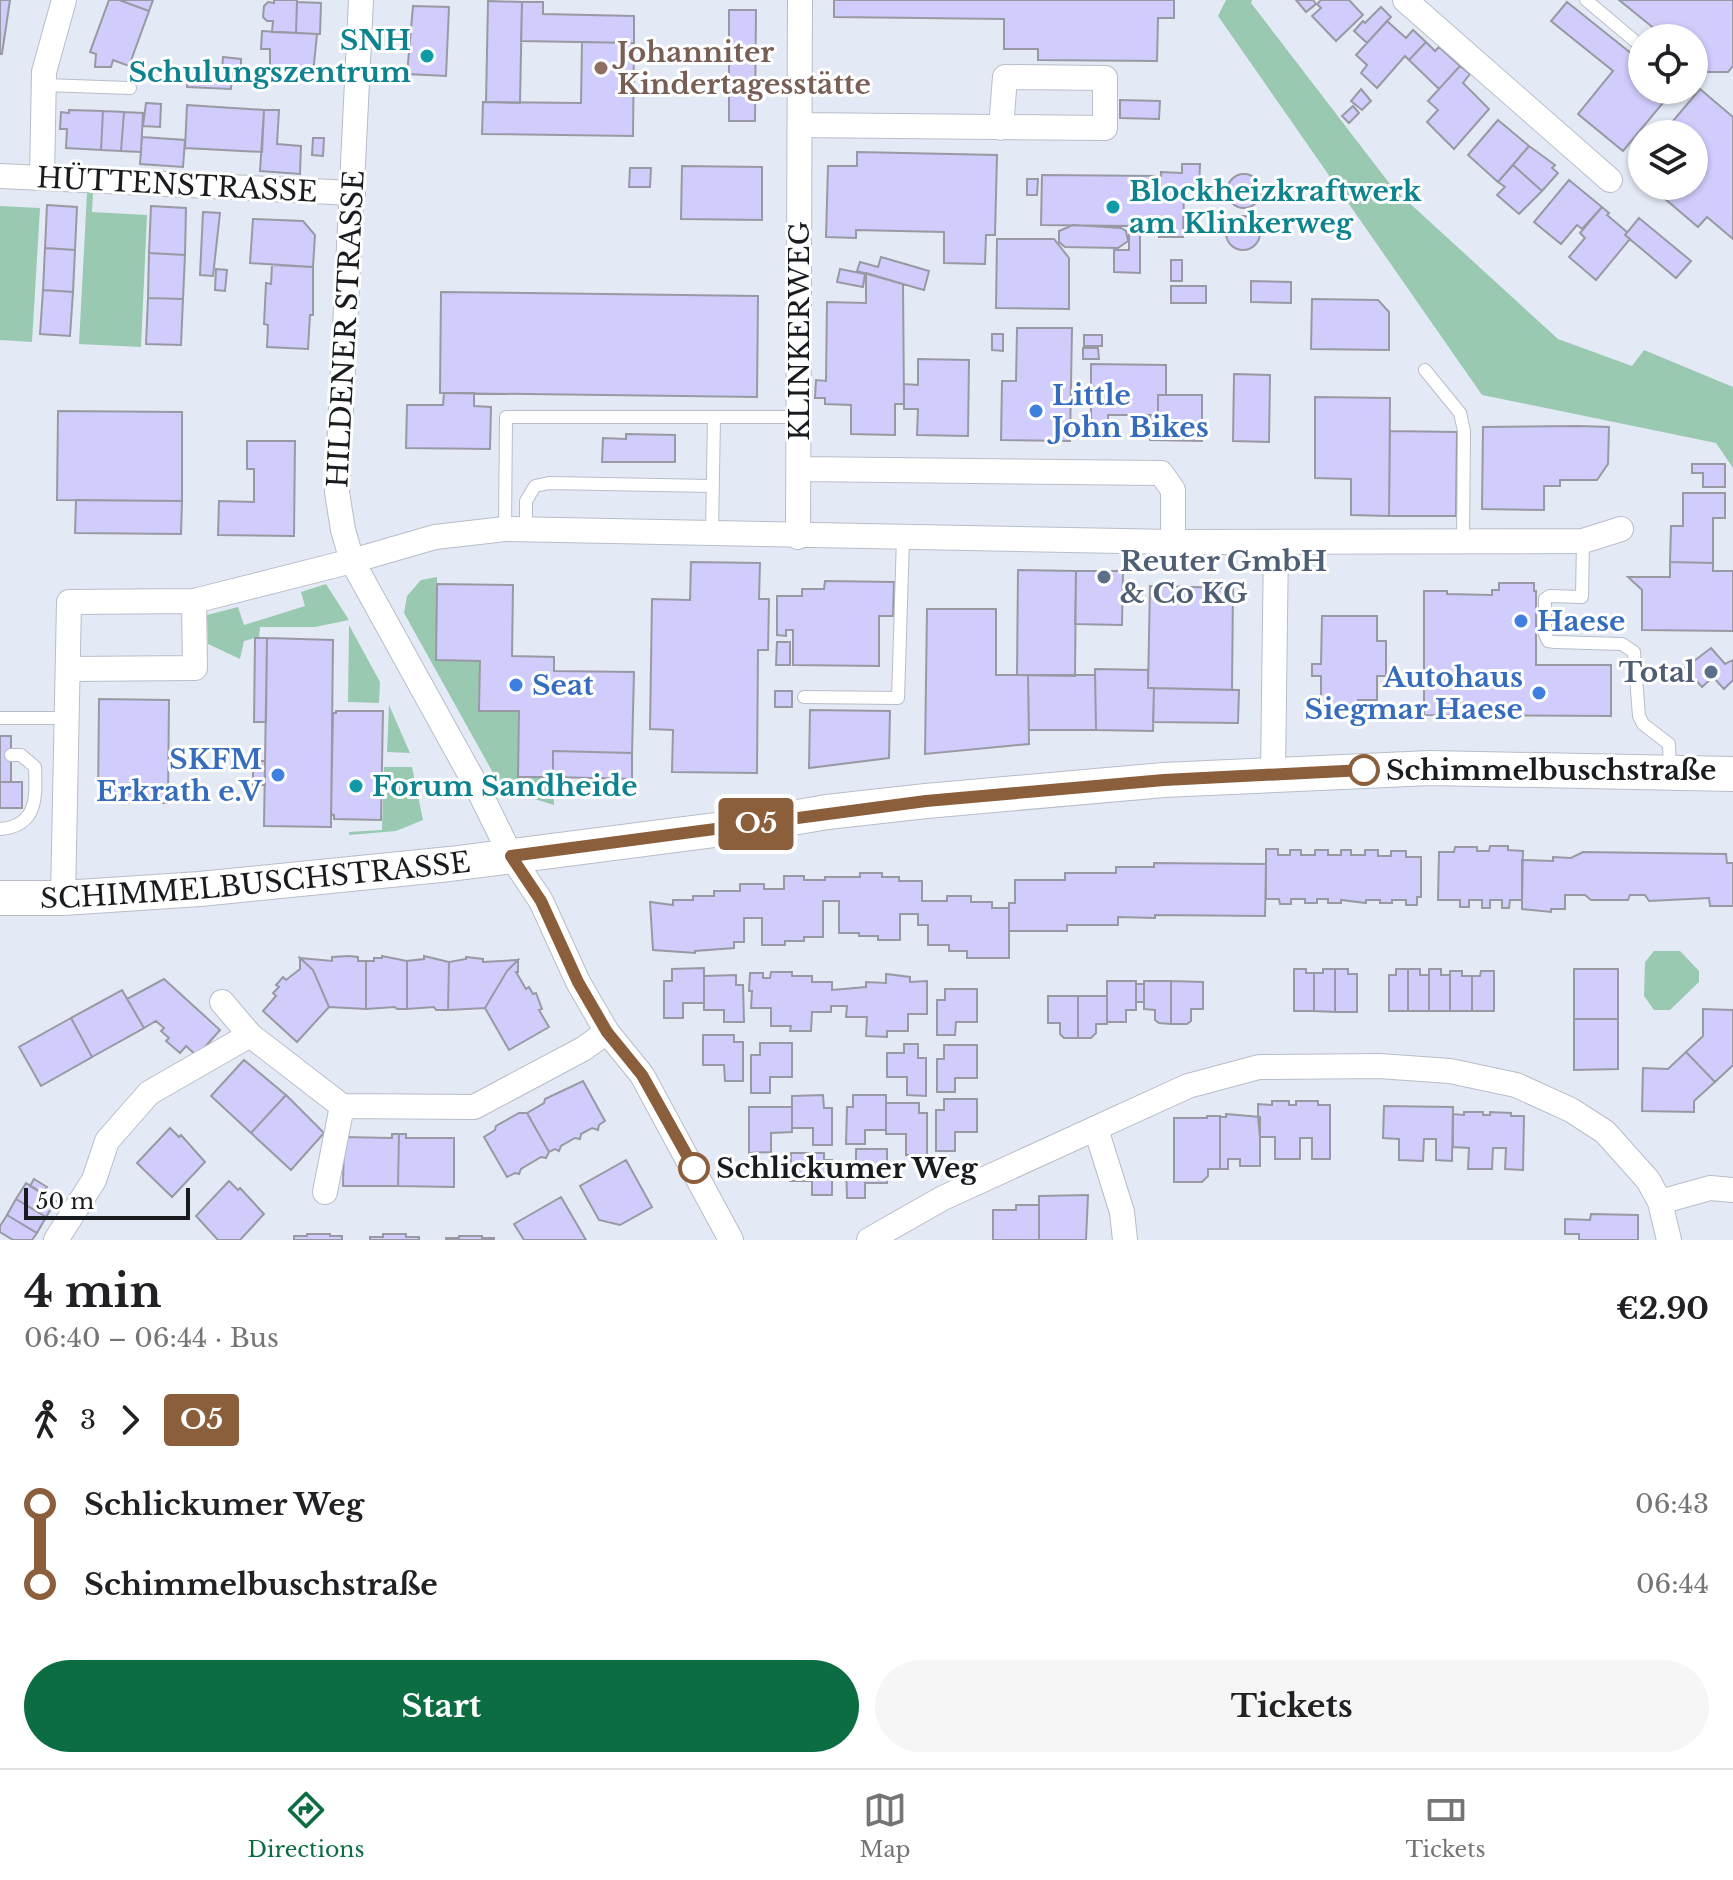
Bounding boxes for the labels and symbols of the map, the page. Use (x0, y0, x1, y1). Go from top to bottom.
place label: SNH Schulungszentrum (128, 23, 411, 90)
place label: Johanniter Kindertagesstätte (612, 35, 871, 102)
marker: SNH Schulungszentrum (418, 47, 436, 65)
marker: Johanniter Kindertagesstätte (592, 59, 610, 77)
street label: HÜTTENSTRASSE (36, 160, 318, 210)
street label: HILDENER STRASSE (320, 169, 372, 489)
place label: Blockheizkraftwerk am Klinkerweg (1129, 174, 1422, 241)
marker: Blockheizkraftwerk am Klinkerweg (1104, 198, 1122, 216)
street label: KLINKERWEG (782, 221, 817, 441)
place label: Little John Bikes (1047, 378, 1209, 445)
marker: Little John Bikes (1027, 402, 1045, 420)
place label: Reuter GmbH & Co KG (1120, 544, 1327, 611)
marker: Reuter GmbH & Co KG (1095, 568, 1113, 586)
place label: Haese (1537, 604, 1625, 639)
marker: Haese (1512, 612, 1530, 630)
place label: Total (1619, 655, 1695, 690)
place label: Autohaus Siegmar Haese (1305, 660, 1523, 727)
marker: Total (1702, 663, 1720, 681)
place label: Seat (532, 668, 594, 703)
marker: Seat (507, 676, 525, 694)
marker: Autohaus Siegmar Haese (1530, 684, 1548, 702)
place label: SKFM Erkrath e.V (96, 742, 262, 809)
place label: Schimmelbuschstraße (1386, 753, 1716, 788)
marker: Schimmelbuschstraße (1349, 755, 1379, 785)
marker: SKFM Erkrath e.V (269, 766, 287, 784)
place label: Forum Sandheide (372, 769, 638, 804)
marker: Forum Sandheide (347, 777, 365, 795)
line badge: O5 (720, 798, 792, 850)
street label: SCHIMMELBUSCHSTRASSE (40, 844, 472, 916)
place label: Schlickumer Weg (716, 1151, 978, 1186)
marker: Schlickumer Weg (679, 1153, 709, 1183)
scale bar (24, 1184, 190, 1220)

